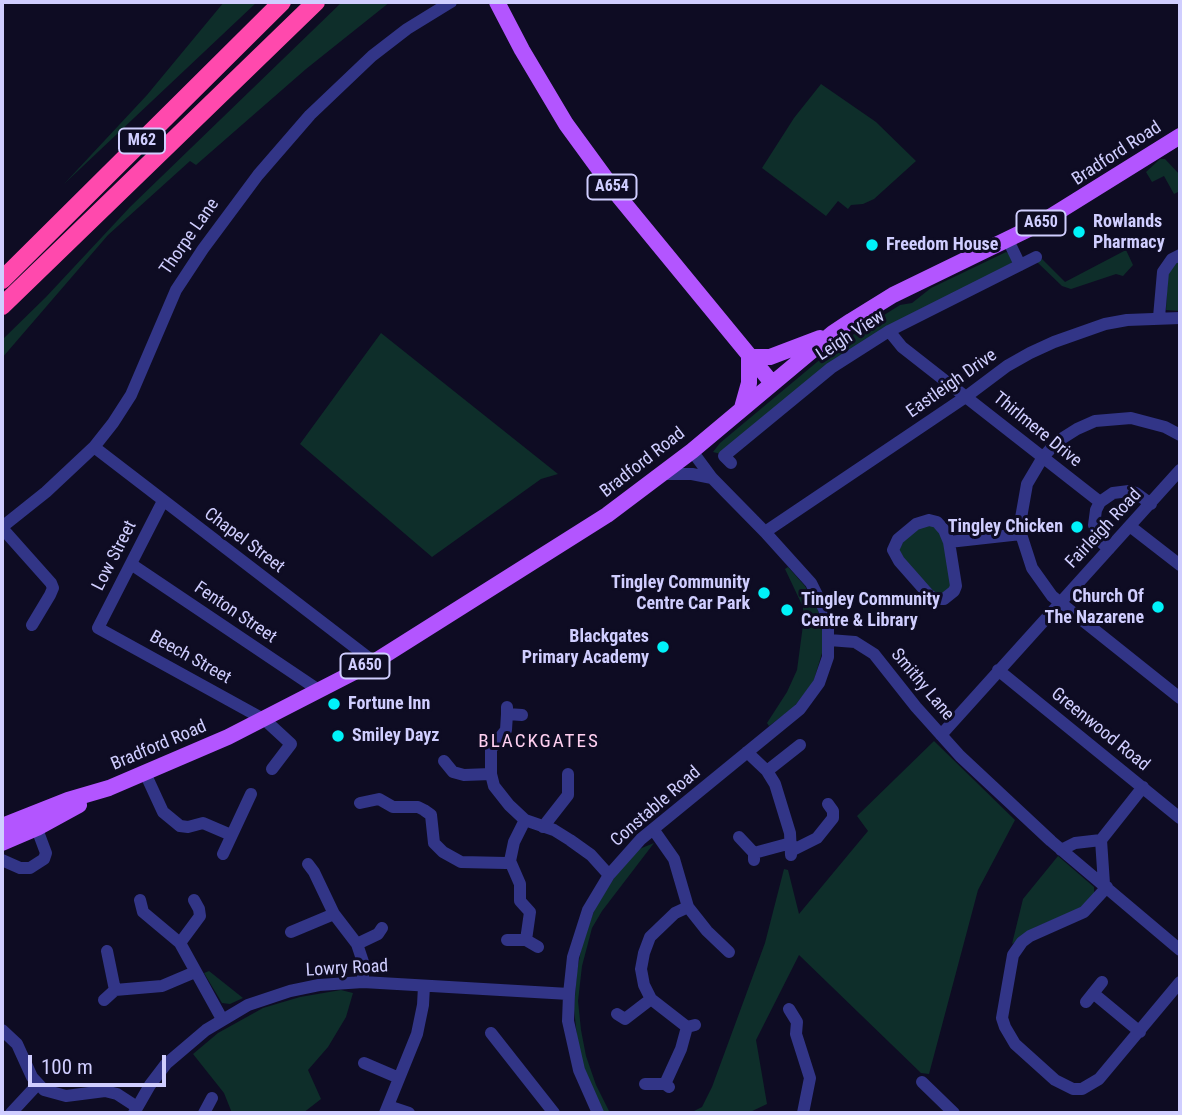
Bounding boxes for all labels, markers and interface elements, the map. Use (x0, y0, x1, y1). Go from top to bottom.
street label: Bradford Road (1068, 117, 1166, 191)
road number: M62 (119, 128, 165, 154)
road number: A654 (588, 174, 636, 200)
street label: Thorpe Lane (156, 195, 224, 279)
road number: A650 (1016, 210, 1066, 236)
place label: Rowlands Pharmacy (1093, 211, 1165, 254)
marker: Rowlands Pharmacy (1071, 224, 1087, 240)
place label: Freedom House (886, 234, 998, 256)
marker: Freedom House (864, 237, 880, 253)
street label: Leigh View (813, 306, 889, 366)
street label: Eastleigh Drive (903, 345, 1001, 423)
street label: Thirlmere Drive (988, 388, 1086, 472)
street label: Bradford Road (596, 423, 690, 503)
street label: Fairleigh Road (1062, 485, 1146, 573)
street label: Chapel Street (199, 504, 289, 578)
place label: Tingley Chicken (948, 516, 1063, 538)
street label: Low Street (88, 517, 142, 595)
marker: Tingley Chicken (1069, 519, 1085, 535)
place label: Tingley Community Centre Car Park (611, 572, 750, 614)
street label: Fenton Street (190, 578, 280, 648)
marker: Tingley Community Centre Car Park (756, 585, 772, 601)
place label: Church Of The Nazarene (1045, 586, 1144, 628)
place label: Tingley Community Centre & Library (801, 589, 940, 632)
marker: Church Of The Nazarene (1150, 599, 1166, 615)
marker: Tingley Community Centre & Library (779, 602, 795, 618)
place label: Blackgates Primary Academy (522, 626, 649, 668)
street label: Beech Street (145, 627, 235, 689)
marker: Blackgates Primary Academy (655, 639, 671, 655)
street label: Smithy Lane (886, 645, 958, 725)
road number: A650 (340, 653, 390, 678)
street label: Greenwood Road (1046, 684, 1154, 776)
place label: Fortune Inn (348, 693, 430, 715)
marker: Fortune Inn (326, 696, 342, 712)
street label: Bradford Road (108, 716, 210, 776)
place label: Smiley Dayz (352, 725, 439, 747)
marker: Smiley Dayz (330, 728, 346, 744)
district label: BLACKGATES (480, 731, 598, 753)
street label: Constable Road (607, 762, 705, 852)
street label: Lowry Road (305, 956, 389, 982)
scale bar (32, 1042, 170, 1086)
text: 100 m (41, 1055, 93, 1079)

